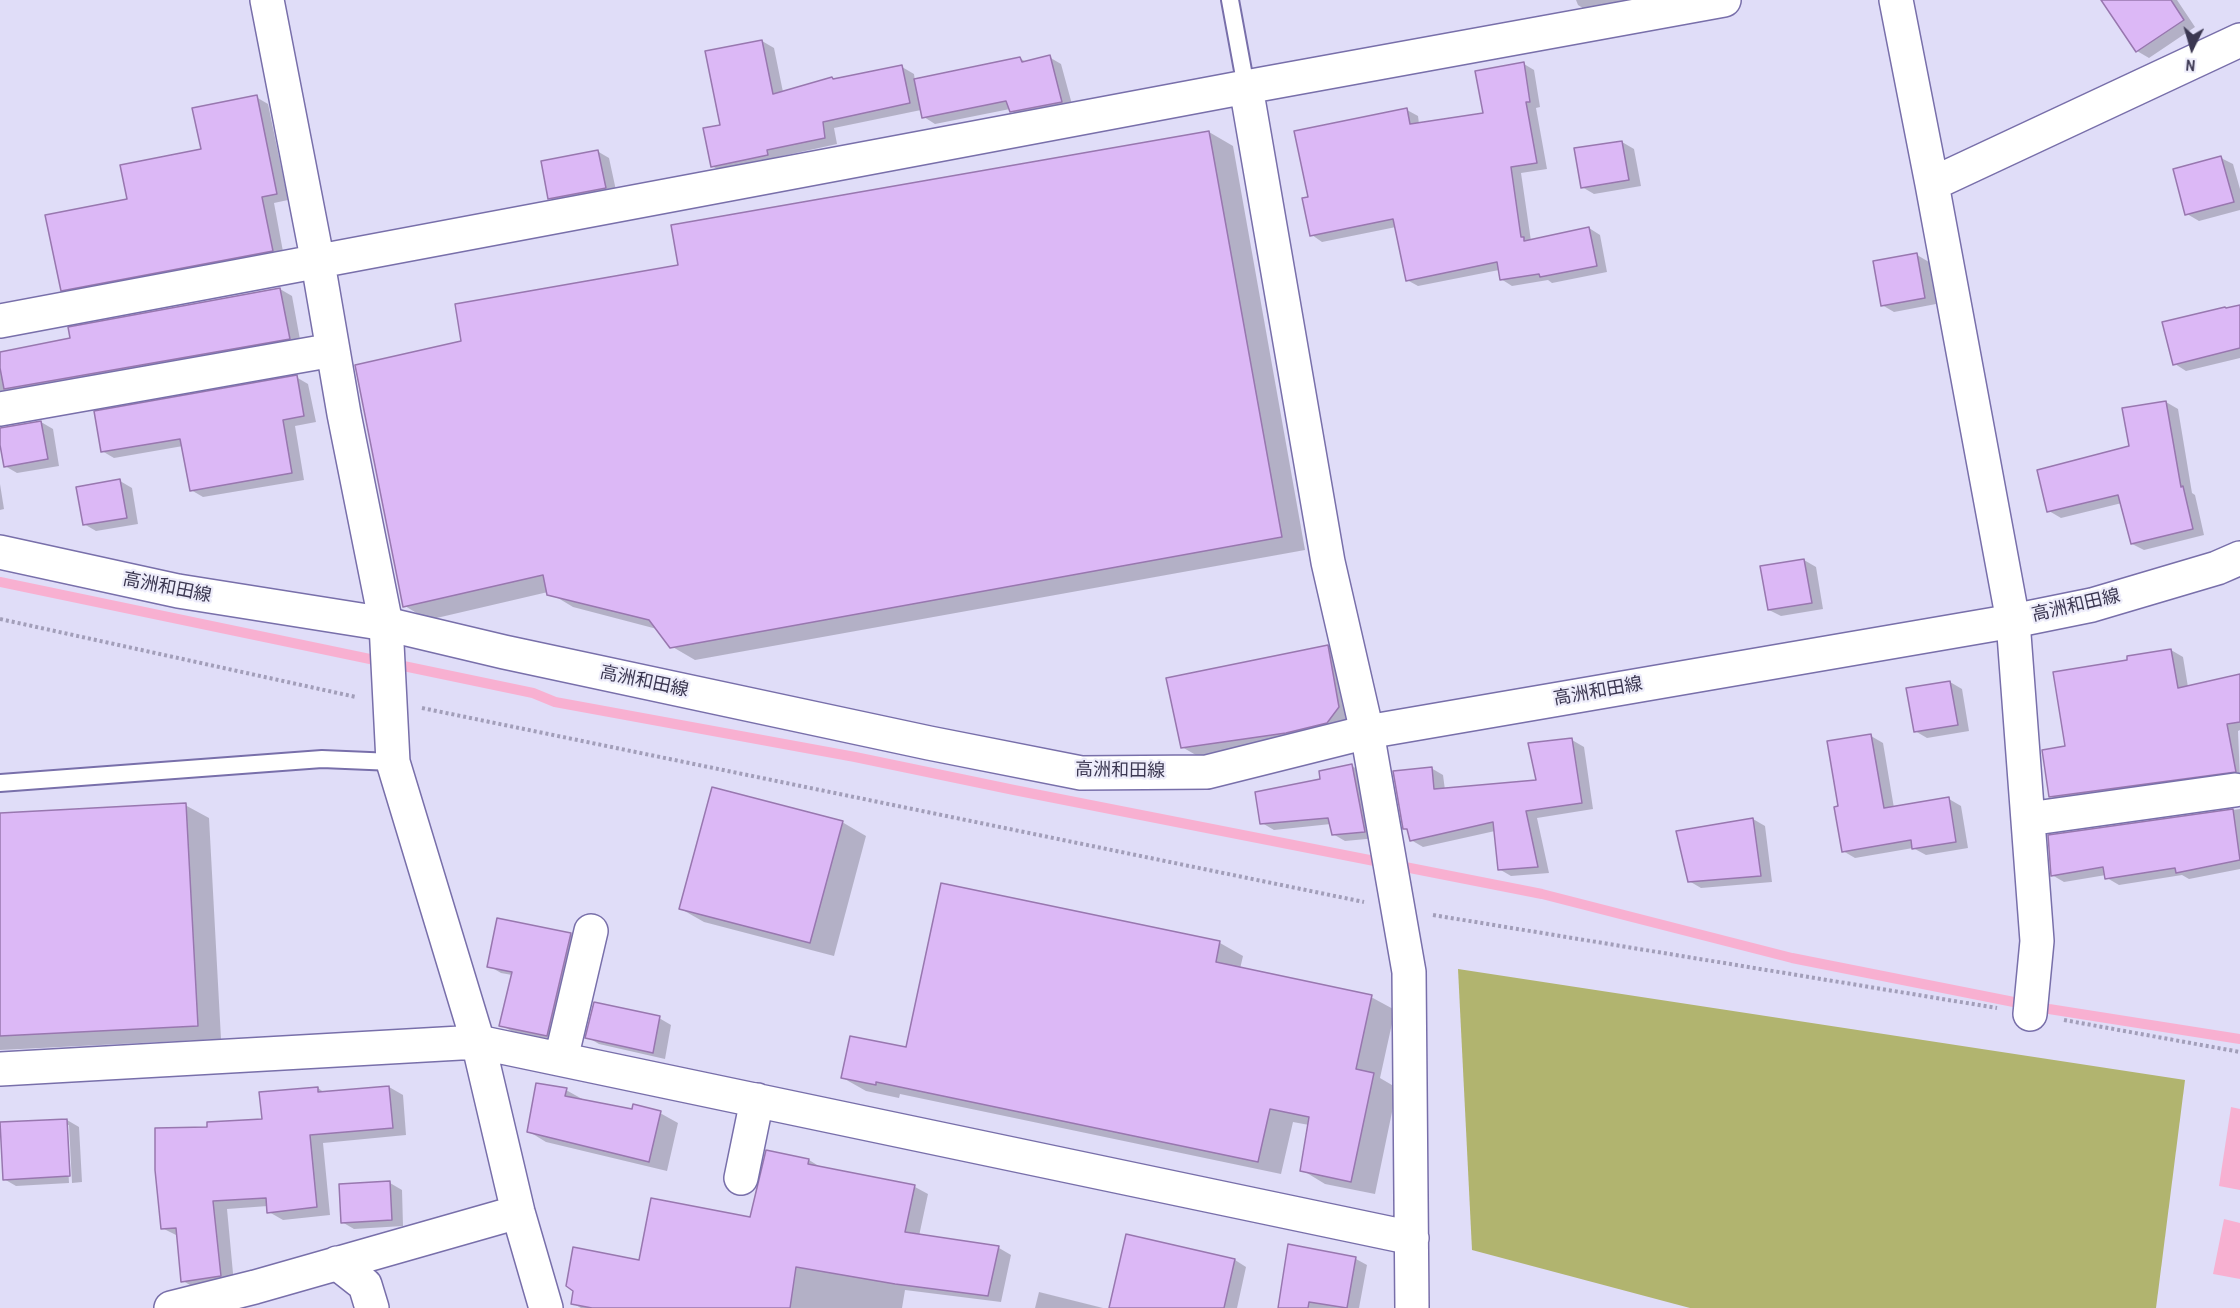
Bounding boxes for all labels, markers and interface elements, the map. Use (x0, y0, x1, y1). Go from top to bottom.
north arrow (2162, 18, 2222, 78)
text: N (2185, 55, 2196, 77)
street label: 高洲和田線 (121, 569, 213, 607)
street label: 高洲和田線 (2030, 585, 2122, 627)
street label: 高洲和田線 (598, 662, 690, 702)
street label: 高洲和田線 (1552, 674, 1644, 710)
street label: 高洲和田線 (1075, 759, 1165, 783)

